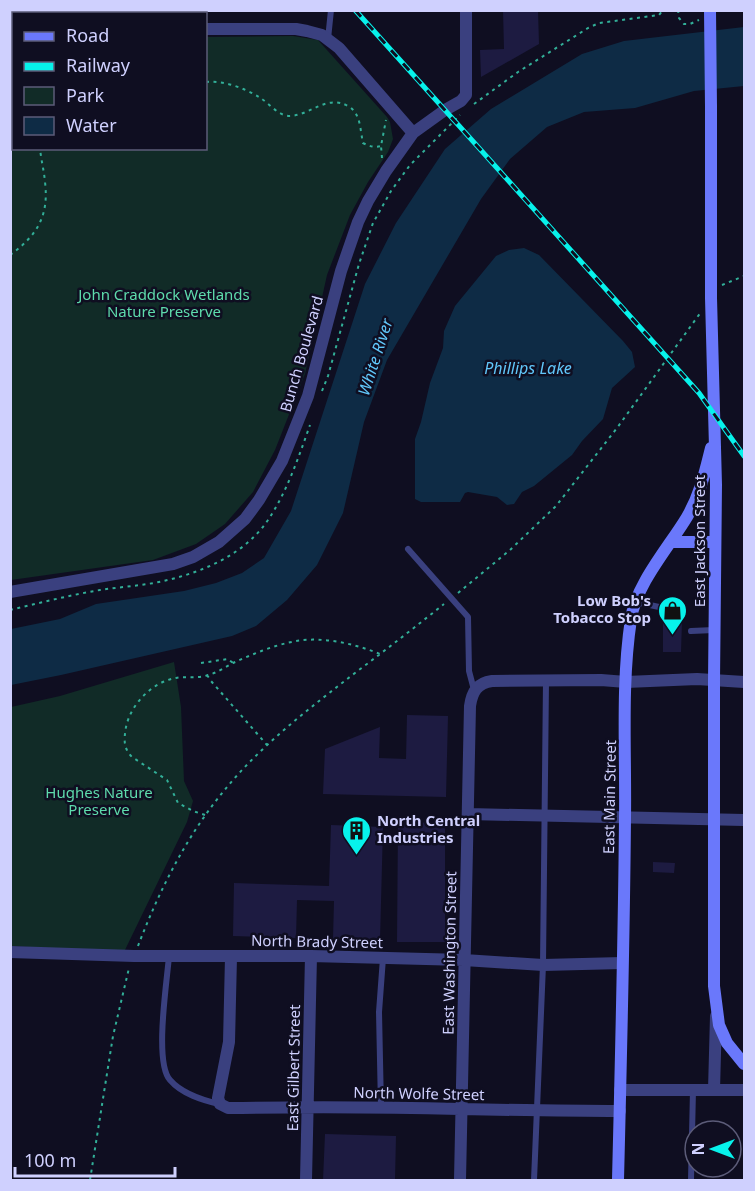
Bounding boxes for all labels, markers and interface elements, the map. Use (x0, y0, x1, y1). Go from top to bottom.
legend (12, 12, 207, 150)
text: Road (66, 23, 109, 47)
text: Railway (66, 53, 131, 77)
text: Park (66, 83, 104, 107)
text: Water (66, 113, 117, 137)
park label: John Craddock Wetlands Nature Preserve (76, 284, 250, 321)
street label: Bunch Boulevard (275, 293, 327, 414)
water label: White River (352, 315, 398, 398)
water label: Phillips Lake (484, 357, 572, 379)
street label: East Jackson Street (689, 474, 709, 607)
place label: Low Bob's Tobacco Stop (553, 590, 651, 627)
shop icon: Low Bob's Tobacco Stop (656, 594, 688, 636)
street label: East Main Street (598, 739, 620, 854)
park label: Hughes Nature Preserve (45, 782, 153, 819)
place label: North Central Industries (377, 810, 480, 847)
building icon: North Central Industries (340, 814, 372, 856)
street label: East Washington Street (438, 870, 460, 1035)
street label: North Brady Street (251, 930, 384, 952)
street label: East Gilbert Street (282, 1004, 304, 1132)
street label: North Wolfe Street (353, 1082, 485, 1104)
north arrow (683, 1119, 743, 1179)
scale bar (15, 1140, 176, 1178)
text: N (687, 1142, 709, 1156)
text: 100 m (24, 1148, 76, 1172)

